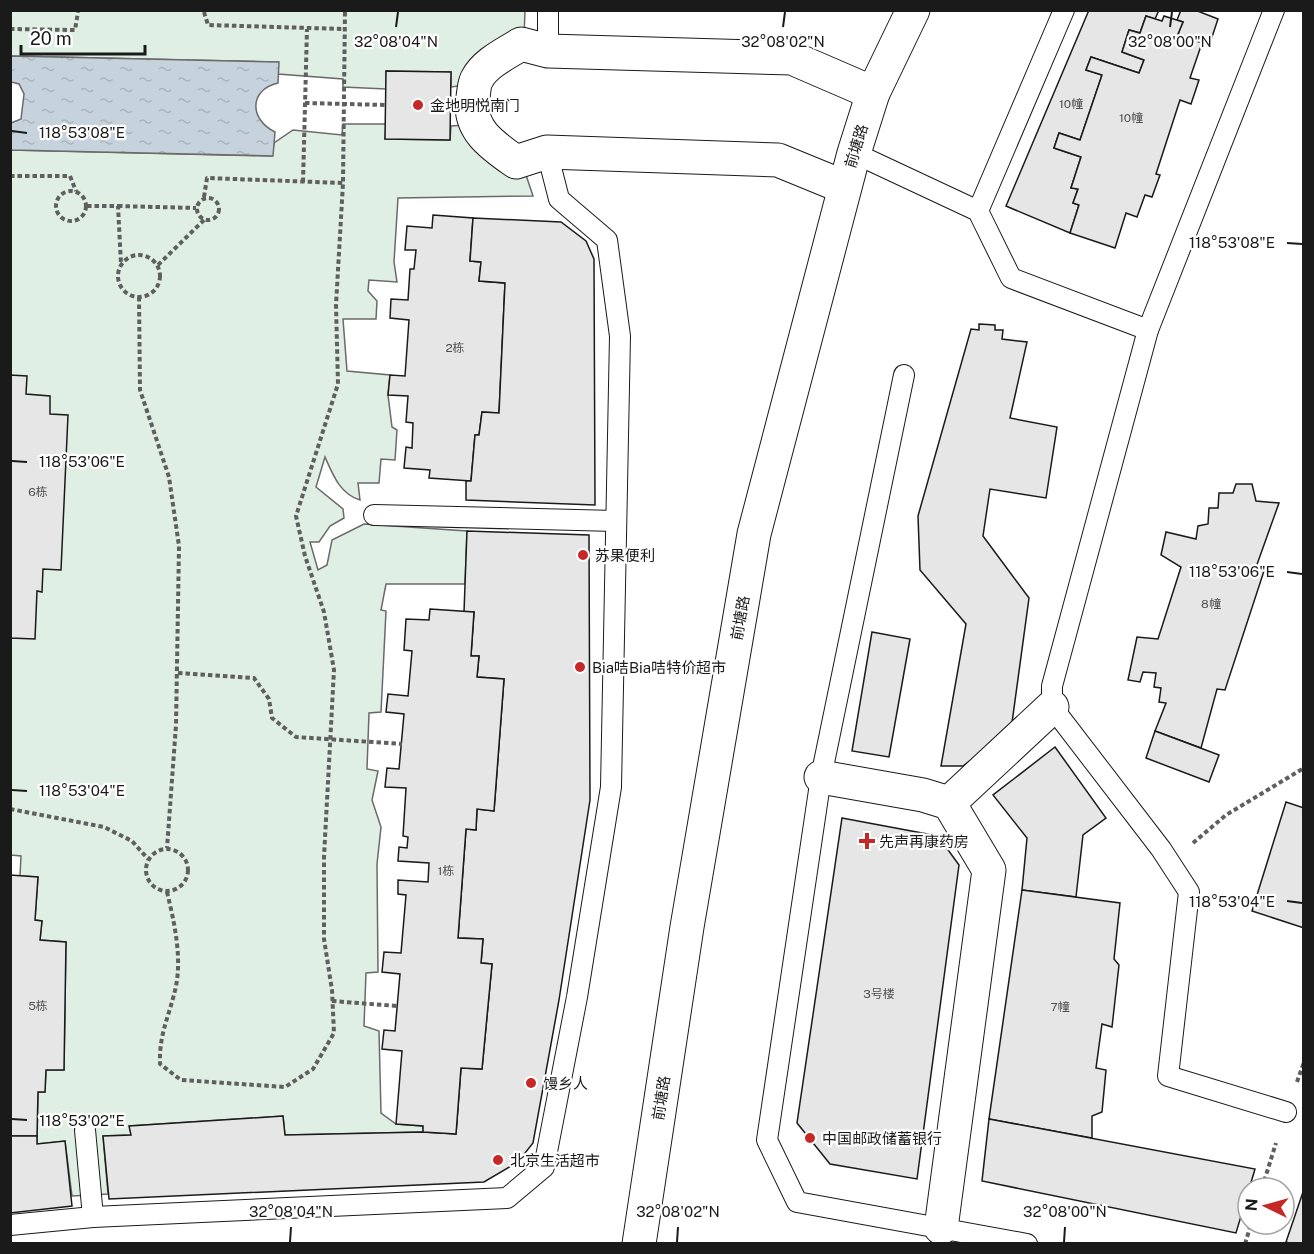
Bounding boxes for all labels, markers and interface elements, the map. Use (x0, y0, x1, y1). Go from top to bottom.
scale bar (21, 18, 146, 56)
text: 20 m (30, 28, 72, 49)
text: 32°08'04"N (354, 33, 438, 50)
text: 32°08'02"N (741, 33, 825, 50)
text: 32°08'00"N (1128, 33, 1212, 50)
place label: 金地明悦南门 (430, 97, 520, 114)
house number: 10幢 (1059, 97, 1083, 111)
marker: 金地明悦南门 (411, 98, 425, 112)
house number: 10幢 (1119, 111, 1143, 125)
street label: 前塘路 (841, 122, 871, 170)
text: 118°53'08"E (39, 124, 125, 141)
text: 118°53'08"E (1189, 234, 1275, 251)
house number: 2栋 (445, 341, 465, 355)
text: 118°53'06"E (39, 453, 125, 470)
house number: 6栋 (28, 485, 48, 499)
place label: 苏果便利 (595, 547, 655, 564)
marker: 苏果便利 (576, 548, 590, 562)
text: 118°53'06"E (1189, 563, 1275, 580)
street label: 前塘路 (728, 594, 752, 642)
house number: 8幢 (1201, 597, 1221, 611)
place label: Bia咭Bia咭特价超市 (592, 659, 726, 676)
marker: Bia咭Bia咭特价超市 (573, 660, 587, 674)
text: 118°53'04"E (39, 782, 125, 799)
place label: 先声再康药房 (879, 833, 969, 850)
marker: 先声再康药房 (860, 834, 874, 848)
house number: 1栋 (438, 864, 454, 878)
text: 118°53'04"E (1189, 893, 1275, 910)
house number: 3号楼 (863, 987, 895, 1001)
house number: 5栋 (28, 999, 48, 1013)
house number: 7幢 (1050, 1000, 1070, 1014)
street label: 前塘路 (649, 1074, 673, 1122)
place label: 馒乡人 (543, 1075, 588, 1092)
marker: 馒乡人 (524, 1076, 538, 1090)
text: 118°53'02"E (39, 1112, 125, 1129)
place label: 中国邮政储蓄银行 (822, 1130, 942, 1147)
marker: 中国邮政储蓄银行 (803, 1131, 817, 1145)
place label: 北京生活超市 (510, 1152, 600, 1169)
marker: 北京生活超市 (491, 1153, 505, 1167)
north arrow (1236, 1176, 1296, 1236)
text: N (1242, 1198, 1262, 1212)
text: 32°08'04"N (249, 1203, 333, 1220)
text: 32°08'02"N (636, 1203, 720, 1220)
text: 32°08'00"N (1023, 1203, 1107, 1220)

